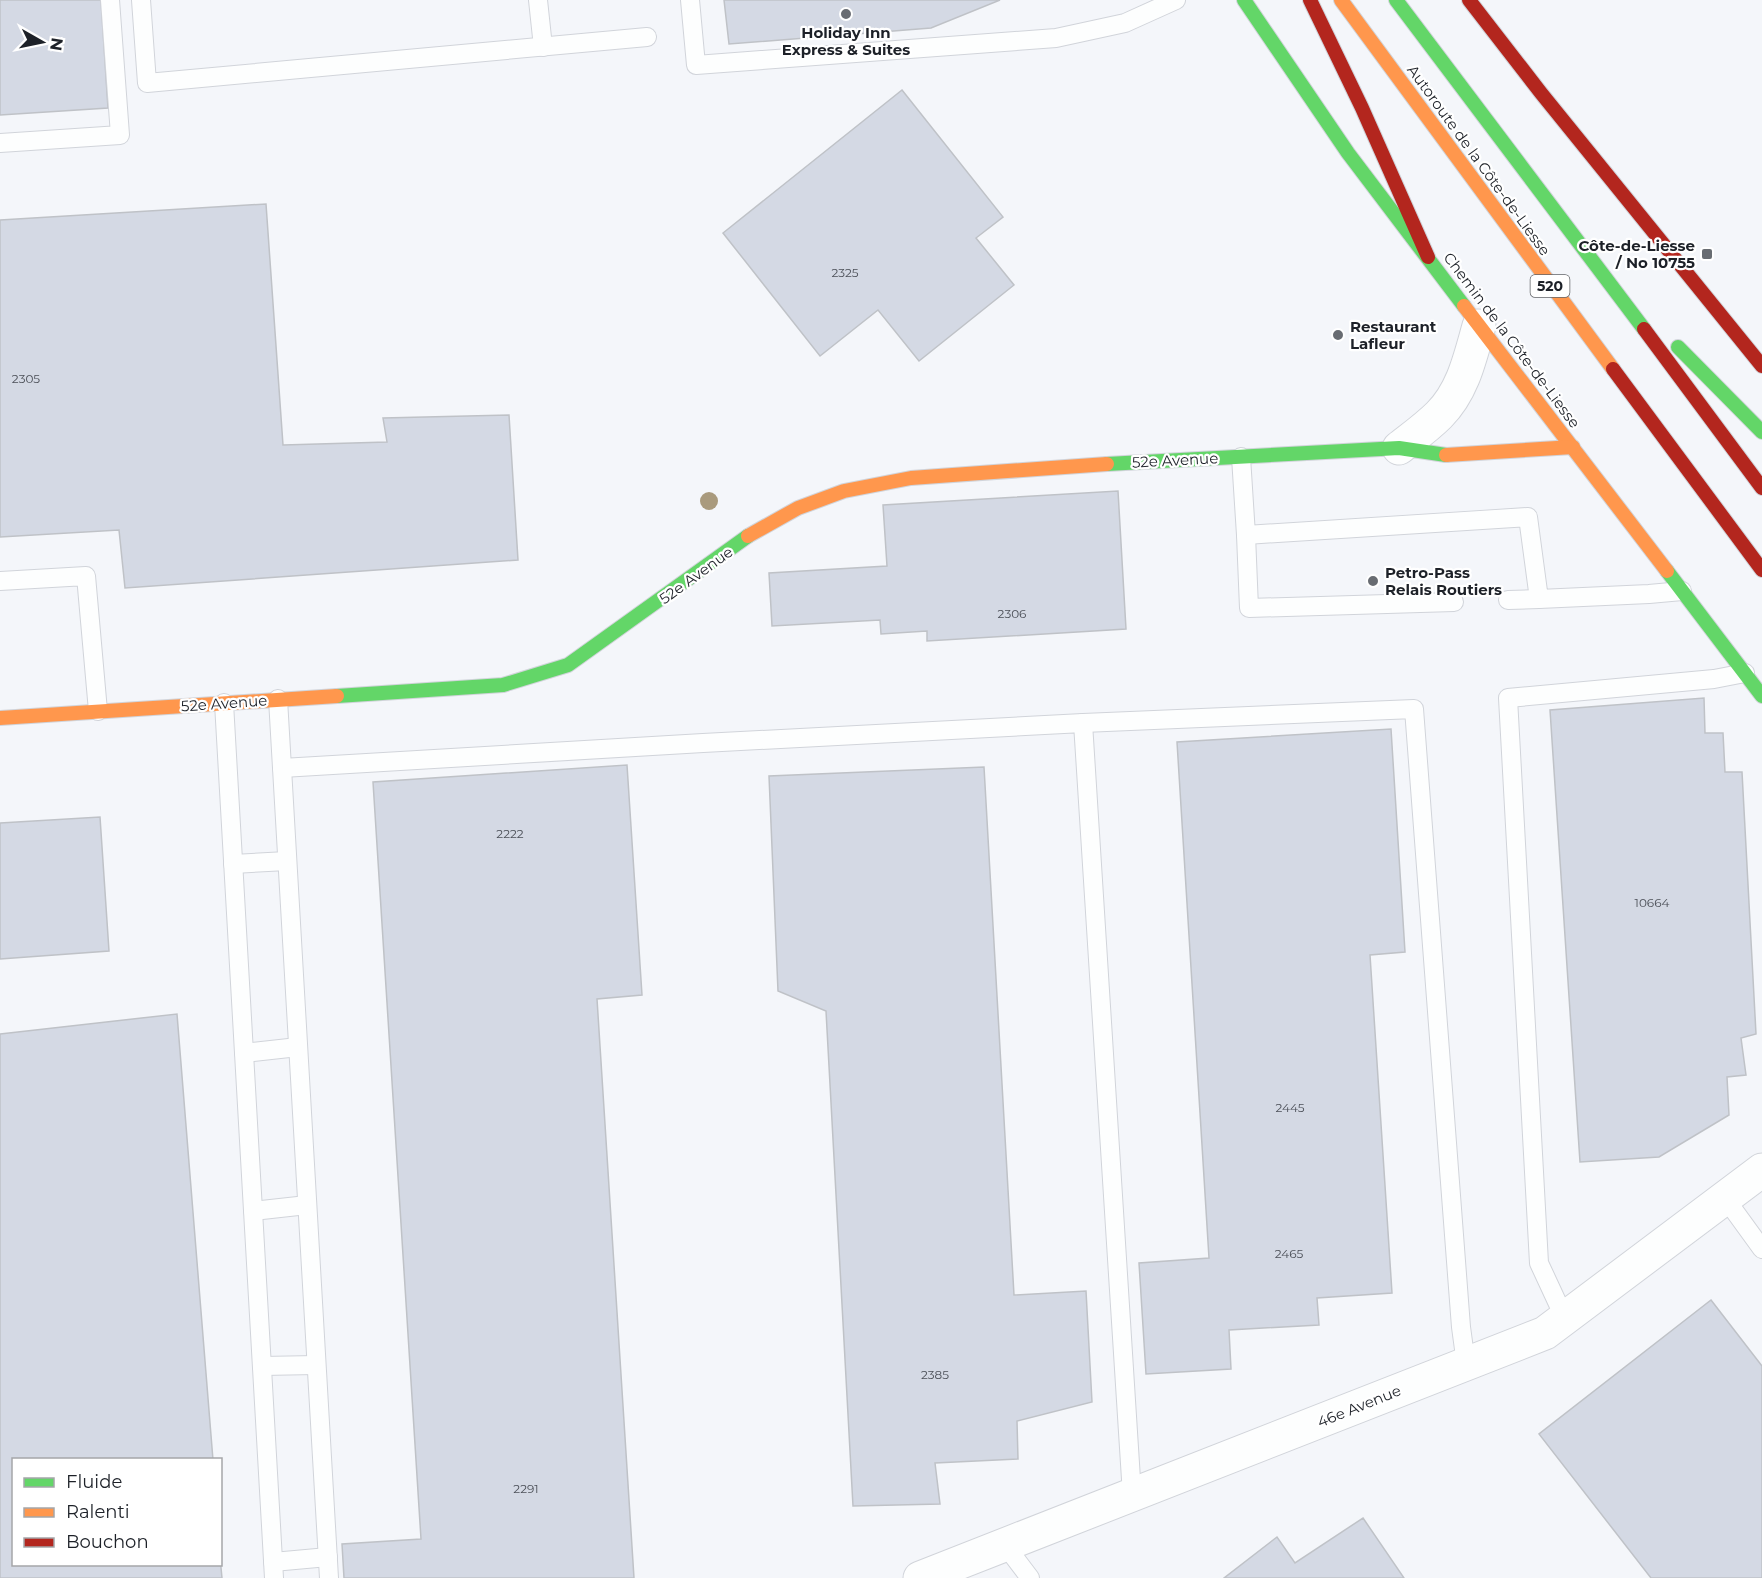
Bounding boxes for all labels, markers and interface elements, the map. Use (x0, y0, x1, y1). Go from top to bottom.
marker: Holiday Inn Express & Suites (839, 7, 853, 21)
north arrow (12, 12, 72, 72)
place label: Holiday Inn Express & Suites (782, 23, 910, 59)
text: N (46, 36, 67, 52)
street label: Autoroute de la Côte-de-Liesse (1403, 61, 1555, 259)
place label: Côte-de-Liesse / No 10755 (1579, 236, 1695, 272)
marker: Côte-de-Liesse / No 10755 (1700, 247, 1714, 261)
street label: Chemin de la Côte-de-Liesse (1440, 248, 1584, 432)
house number: 2325 (831, 265, 859, 280)
road number: 520 (1530, 275, 1570, 297)
place label: Restaurant Lafleur (1350, 317, 1437, 353)
marker: Restaurant Lafleur (1331, 328, 1345, 342)
house number: 2305 (12, 371, 40, 386)
street label: 52e Avenue (1131, 448, 1219, 472)
street label: 52e Avenue (655, 542, 737, 608)
place label: Petro-Pass Relais Routiers (1385, 563, 1502, 599)
marker: Petro-Pass Relais Routiers (1366, 574, 1380, 588)
house number: 2306 (998, 606, 1026, 621)
street label: 52e Avenue (180, 691, 268, 715)
house number: 2222 (496, 826, 524, 841)
house number: 10664 (1635, 895, 1669, 910)
house number: 2445 (1275, 1100, 1305, 1115)
house number: 2465 (1275, 1246, 1303, 1261)
house number: 2385 (921, 1367, 949, 1382)
street label: 46e Avenue (1314, 1381, 1404, 1431)
legend (12, 1458, 222, 1566)
text: Fluide (66, 1471, 122, 1493)
house number: 2291 (513, 1481, 539, 1496)
text: Ralenti (66, 1501, 130, 1523)
text: Bouchon (66, 1531, 149, 1553)

